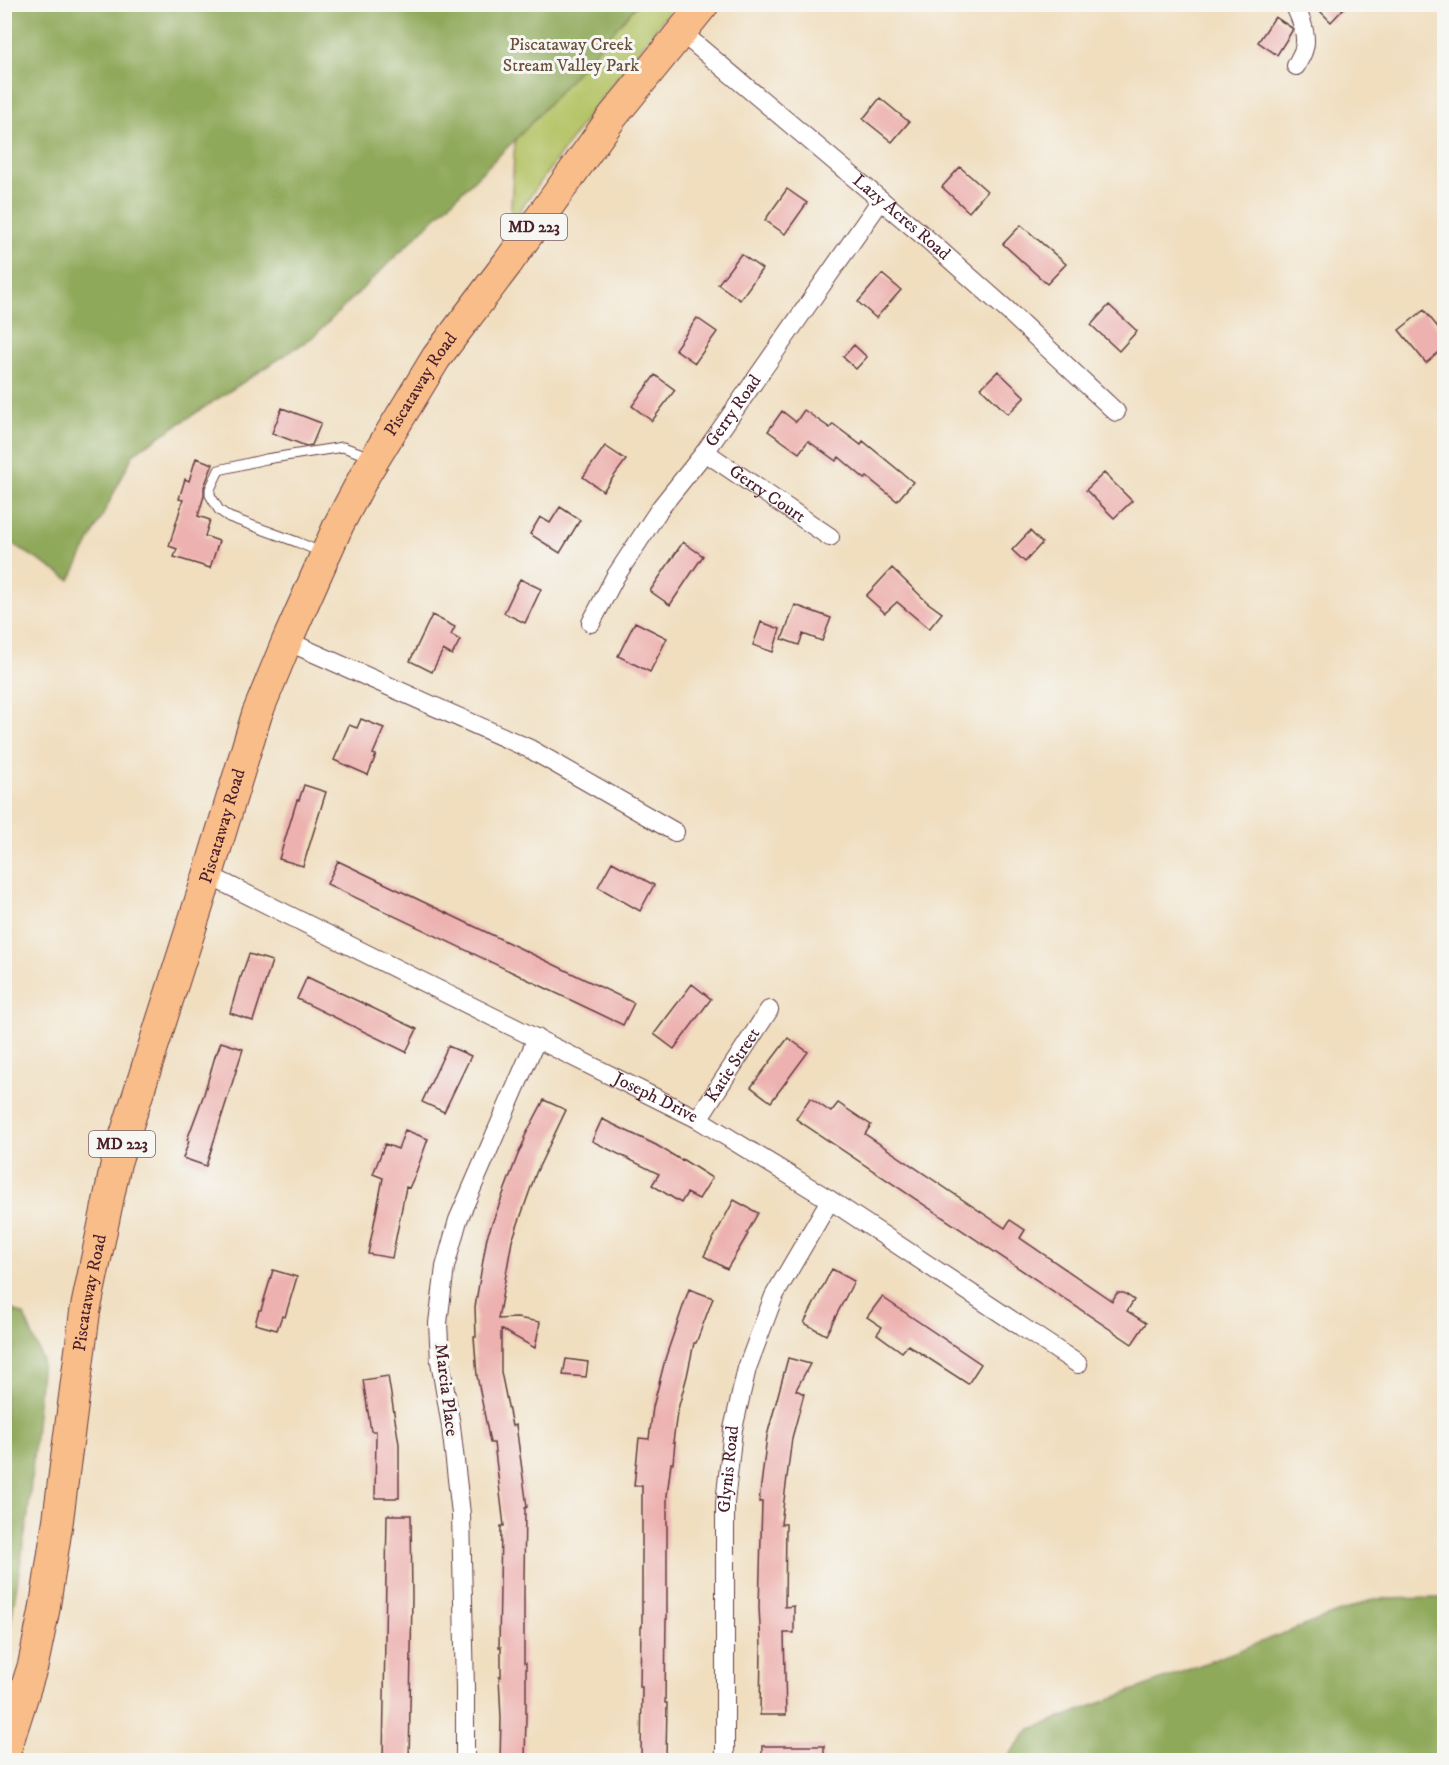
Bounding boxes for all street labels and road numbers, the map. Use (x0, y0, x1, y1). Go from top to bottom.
street label: Lazy Acres Road (848, 170, 955, 265)
road number: MD 223 (501, 214, 567, 240)
street label: Piscataway Road (380, 328, 462, 440)
street label: Gerry Road (701, 371, 766, 451)
street label: Gerry Court (725, 460, 810, 528)
street label: Piscataway Road (195, 766, 251, 886)
street label: Katie Street (701, 1024, 765, 1107)
street label: Joseph Drive (608, 1067, 701, 1128)
road number: MD 223 (89, 1131, 155, 1157)
street label: Piscataway Road (69, 1233, 112, 1353)
street label: Marcia Place (429, 1342, 463, 1438)
street label: Glynis Road (714, 1424, 744, 1513)

